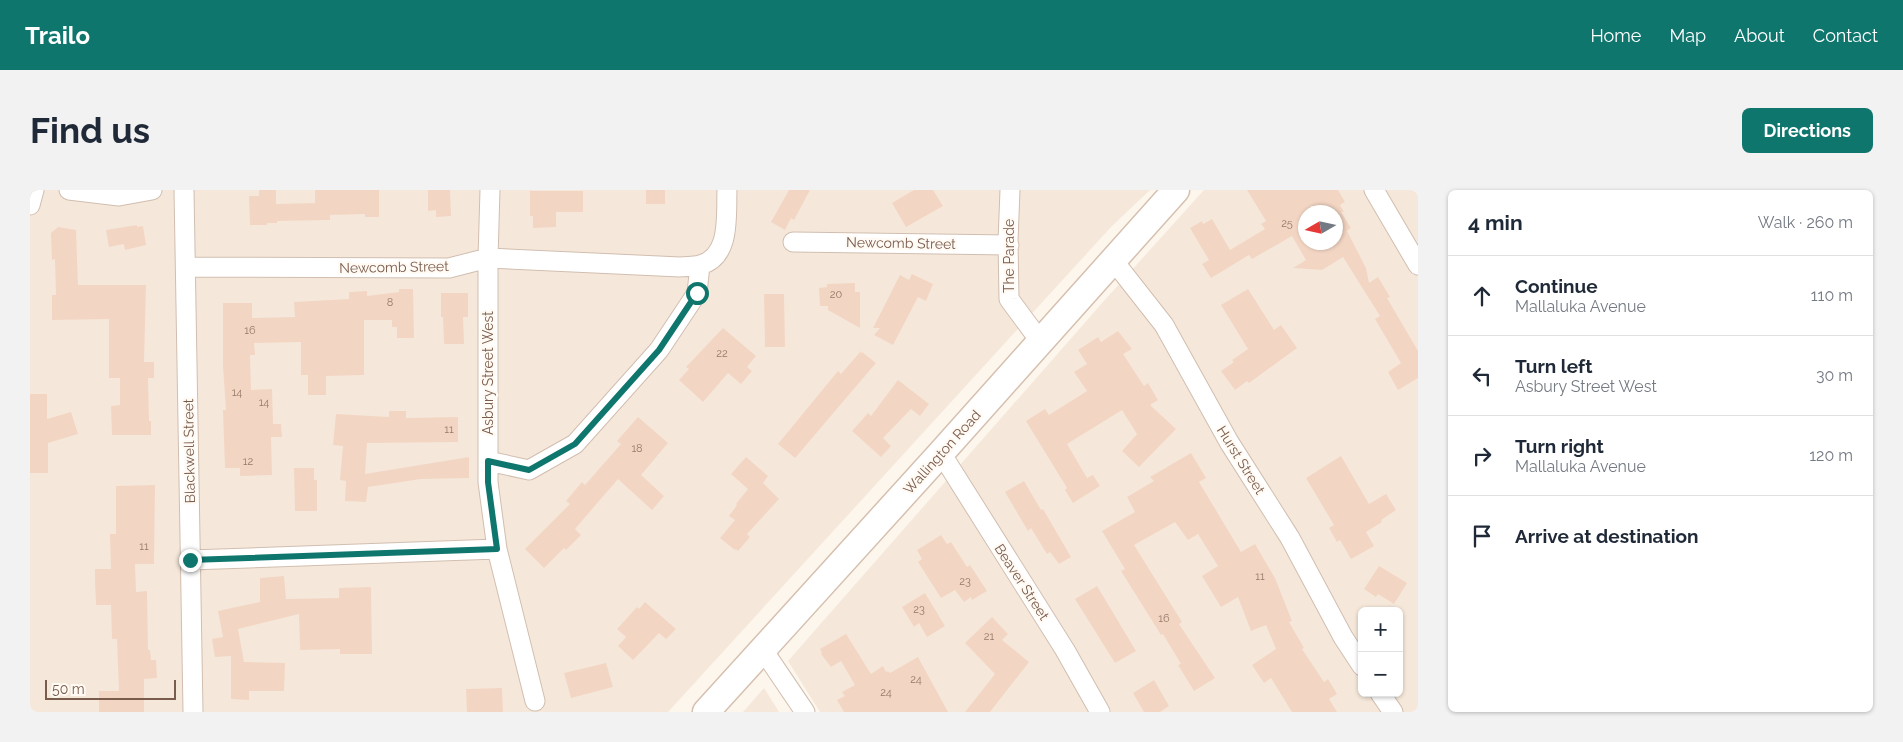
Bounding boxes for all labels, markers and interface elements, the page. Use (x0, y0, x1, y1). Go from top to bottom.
text: Trailo (25, 21, 90, 50)
text: Home (1590, 25, 1641, 46)
text: Map (1669, 25, 1706, 46)
text: About (1734, 25, 1785, 46)
text: Contact (1813, 25, 1878, 46)
button: Directions (1742, 108, 1873, 153)
text: Find us (30, 110, 150, 151)
north arrow (1298, 205, 1343, 250)
text: 4 min (1468, 210, 1523, 235)
text: Walk · 260 m (1758, 213, 1853, 232)
house number: 25 (1281, 217, 1293, 230)
street label: The Parade (1001, 219, 1017, 293)
street label: Newcomb Street (846, 234, 956, 252)
street label: Newcomb Street (339, 258, 449, 276)
text: Continue (1515, 275, 1598, 297)
route start (686, 282, 709, 305)
icon: ahead (1468, 282, 1496, 310)
text: 110 m (1811, 286, 1853, 305)
house number: 20 (830, 288, 842, 301)
house number: 8 (387, 296, 393, 309)
text: Mallaluka Avenue (1515, 297, 1646, 316)
street label: Asbury Street West (480, 311, 496, 435)
house number: 16 (244, 324, 256, 337)
house number: 22 (716, 347, 728, 360)
text: Turn left (1515, 355, 1592, 377)
icon: left (1468, 362, 1496, 390)
text: 30 m (1816, 366, 1853, 385)
text: Asbury Street West (1515, 377, 1657, 396)
house number: 14 (232, 386, 242, 399)
house number: 14 (259, 396, 269, 409)
street label: Blackwell Street (180, 398, 198, 504)
street label: Wallington Road (900, 407, 984, 497)
house number: 11 (444, 423, 454, 436)
street label: Hurst Street (1214, 423, 1268, 497)
text: Turn right (1515, 435, 1604, 457)
house number: 18 (631, 442, 643, 455)
icon: right (1468, 442, 1496, 470)
text: 120 m (1809, 446, 1853, 465)
house number: 12 (243, 455, 253, 468)
text: Mallaluka Avenue (1515, 457, 1646, 476)
icon: arrive (1468, 522, 1496, 550)
text: Arrive at destination (1515, 525, 1699, 547)
house number: 11 (139, 540, 149, 553)
street label: Beaver Street (992, 541, 1053, 623)
route end (179, 549, 202, 572)
house number: 11 (1255, 570, 1265, 583)
house number: 23 (959, 575, 971, 588)
house number: 23 (913, 603, 925, 616)
map controls (1358, 607, 1403, 697)
button: + (1358, 607, 1403, 652)
house number: 16 (1158, 612, 1170, 625)
house number: 21 (984, 630, 995, 643)
button: − (1358, 652, 1403, 697)
house number: 24 (910, 673, 922, 686)
scale bar (45, 677, 176, 700)
text: 50 m (52, 681, 85, 697)
house number: 24 (880, 686, 892, 699)

